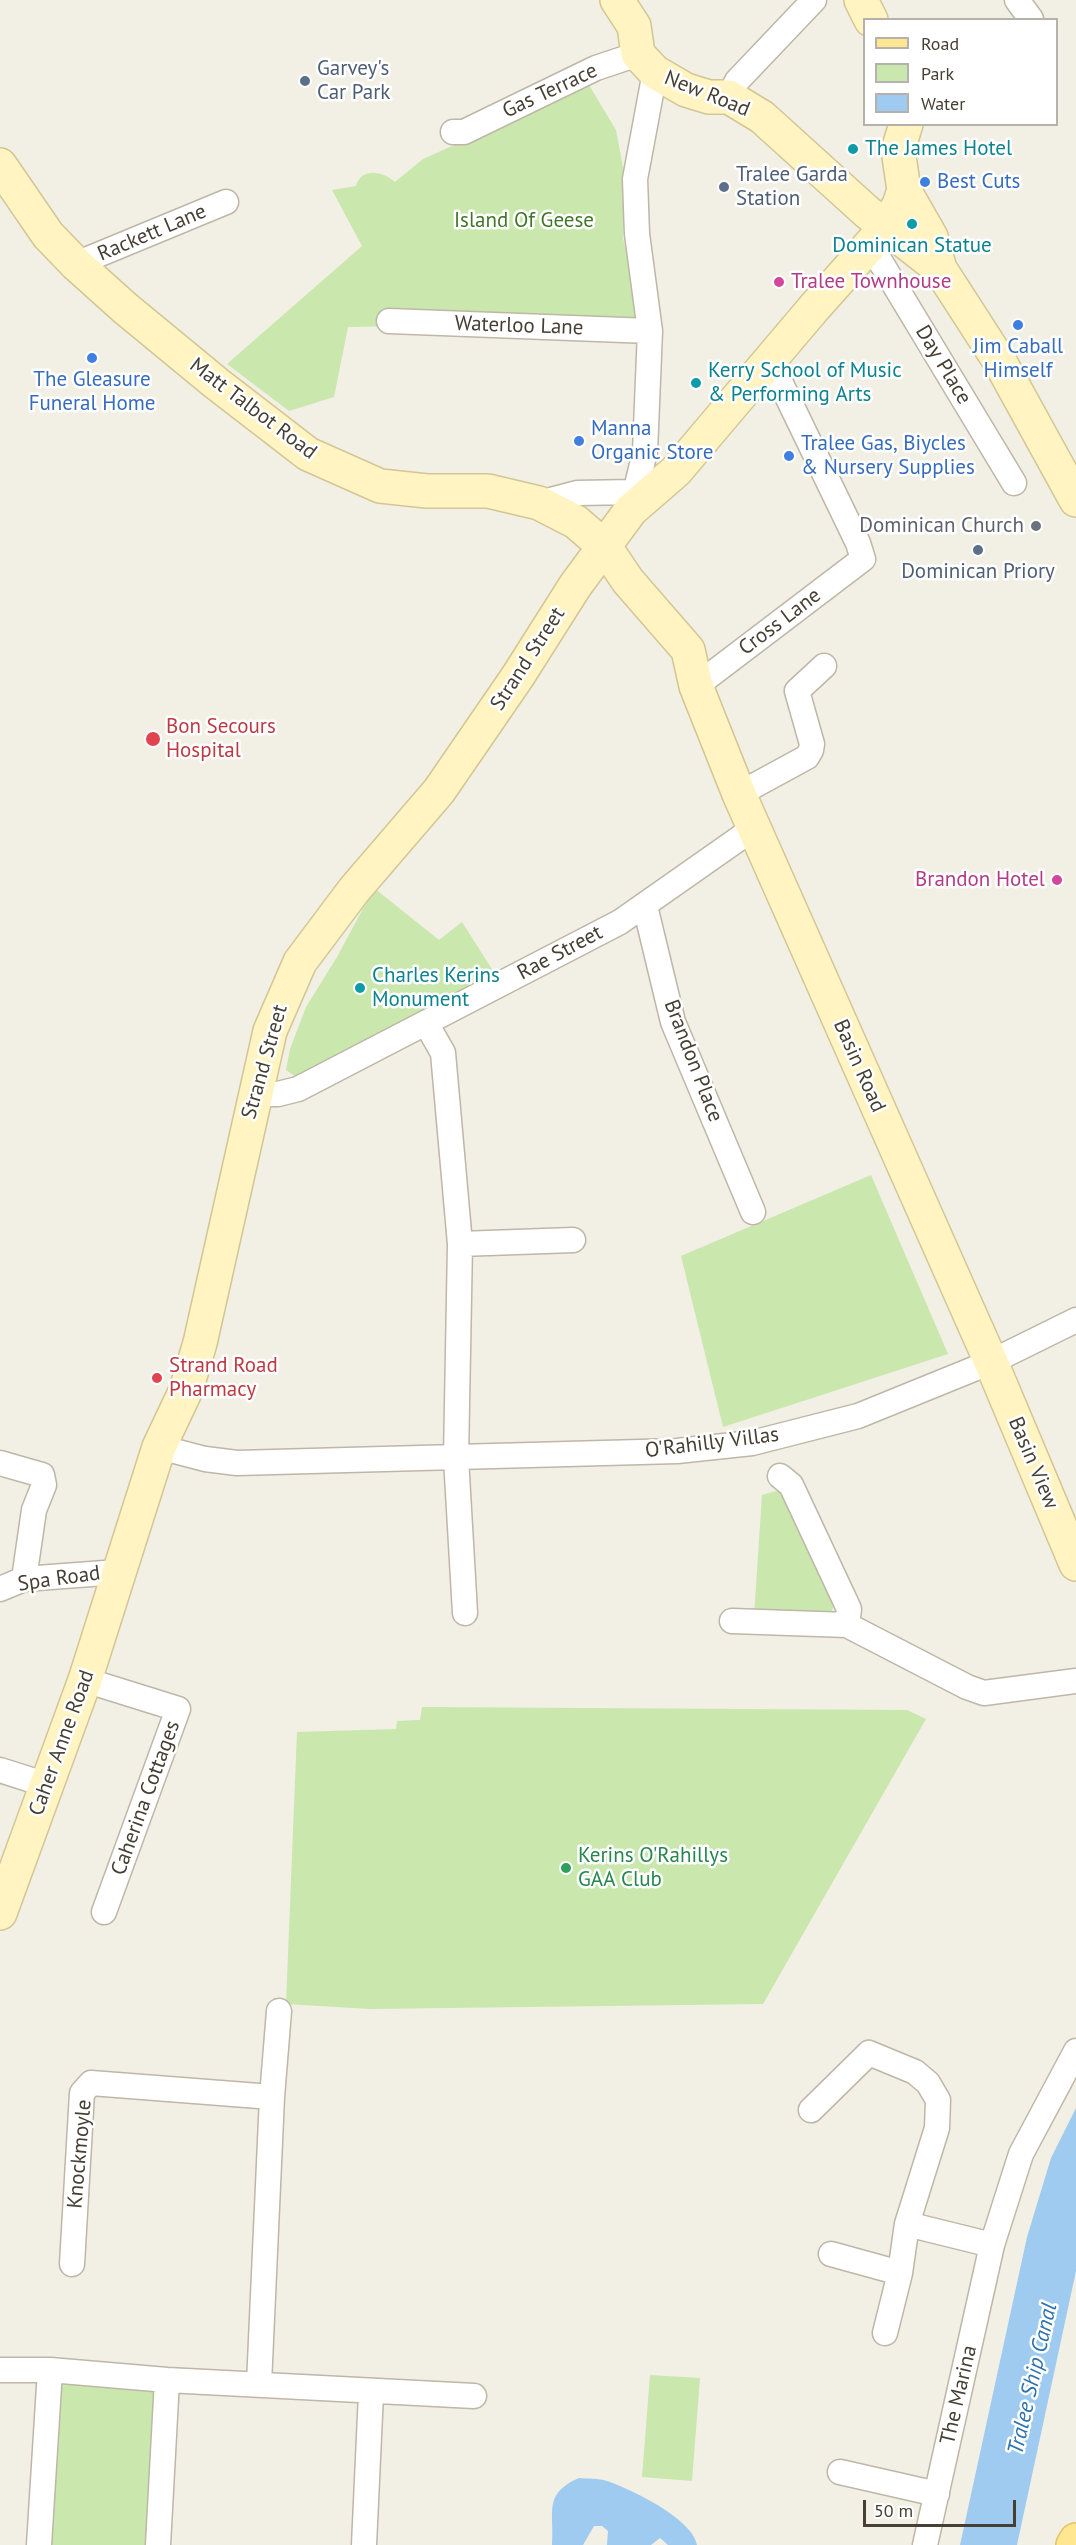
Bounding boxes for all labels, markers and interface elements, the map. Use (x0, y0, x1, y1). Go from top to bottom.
legend (863, 18, 1058, 126)
text: Road (921, 32, 959, 55)
place label: Garvey's Car Park (317, 56, 390, 106)
street label: Gas Terrace (499, 58, 601, 124)
text: Park (921, 62, 954, 85)
street label: New Road (661, 65, 753, 123)
marker: Garvey's Car Park (298, 74, 312, 88)
text: Water (921, 92, 965, 115)
place label: The James Hotel (865, 136, 1012, 162)
marker: The James Hotel (846, 142, 860, 156)
place label: Tralee Garda Station (736, 162, 848, 212)
place label: Best Cuts (937, 169, 1020, 195)
marker: Best Cuts (918, 175, 932, 189)
marker: Tralee Garda Station (717, 180, 731, 194)
street label: Rackett Lane (94, 199, 210, 267)
park label: Island Of Geese (454, 208, 594, 234)
marker: Dominican Statue (905, 217, 919, 231)
place label: Dominican Statue (832, 233, 992, 259)
place label: Tralee Townhouse (791, 269, 951, 295)
marker: Tralee Townhouse (772, 275, 786, 289)
street label: Waterloo Lane (454, 311, 584, 341)
marker: Jim Caball Himself (1011, 318, 1025, 332)
street label: Day Place (910, 321, 976, 409)
place label: Jim Caball Himself (973, 334, 1063, 384)
marker: The Gleasure Funeral Home (85, 351, 99, 365)
street label: Matt Talbot Road (184, 353, 322, 465)
place label: Kerry School of Music & Performing Arts (708, 358, 902, 408)
place label: The Gleasure Funeral Home (29, 367, 155, 417)
marker: Kerry School of Music & Performing Arts (689, 376, 703, 390)
place label: Manna Organic Store (591, 416, 713, 466)
place label: Tralee Gas, Biycles & Nursery Supplies (801, 431, 975, 481)
marker: Manna Organic Store (572, 434, 586, 448)
marker: Tralee Gas, Biycles & Nursery Supplies (782, 449, 796, 463)
place label: Dominican Church (859, 513, 1024, 539)
marker: Dominican Church (1029, 519, 1043, 533)
marker: Dominican Priory (971, 543, 985, 557)
place label: Dominican Priory (901, 559, 1055, 585)
street label: Cross Lane (734, 583, 826, 661)
street label: Strand Street (485, 603, 571, 715)
place label: Bon Secours Hospital (166, 714, 276, 764)
marker: Bon Secours Hospital (144, 730, 162, 748)
place label: Brandon Hotel (915, 867, 1045, 893)
marker: Brandon Hotel (1050, 873, 1064, 887)
street label: Rae Street (513, 920, 607, 986)
place label: Charles Kerins Monument (372, 963, 500, 1013)
marker: Charles Kerins Monument (353, 981, 367, 995)
street label: Brandon Place (658, 996, 728, 1126)
street label: Strand Street (237, 1002, 293, 1122)
street label: Basin Road (827, 1016, 891, 1116)
place label: Strand Road Pharmacy (169, 1353, 278, 1403)
marker: Strand Road Pharmacy (150, 1371, 164, 1385)
street label: Basin View (1002, 1413, 1064, 1513)
street label: O'Rahilly Villas (644, 1422, 780, 1464)
street label: Spa Road (16, 1561, 102, 1597)
street label: Caher Anne Road (24, 1667, 100, 1819)
street label: Caherina Cottages (106, 1717, 186, 1879)
place label: Kerins O'Rahillys GAA Club (578, 1843, 728, 1893)
marker: Kerins O'Rahillys GAA Club (559, 1861, 573, 1875)
street label: Knockmoyle (63, 2099, 97, 2209)
water label: Tralee Ship Canal (1003, 2301, 1063, 2457)
street label: The Marina (935, 2343, 983, 2447)
scale bar (866, 2488, 1019, 2526)
text: 50 m (874, 2499, 913, 2522)

